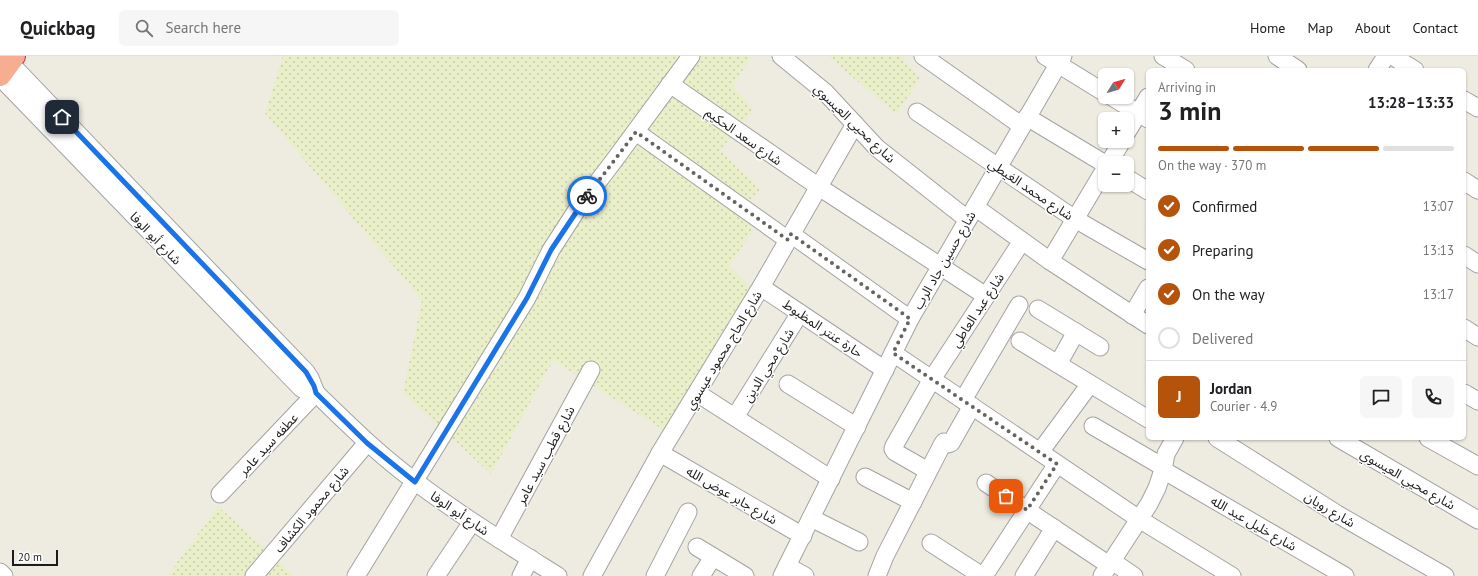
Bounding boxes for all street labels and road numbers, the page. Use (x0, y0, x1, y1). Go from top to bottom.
street label: شارع محيي العيسوي (809, 80, 899, 168)
street label: شارع سعد الحكيم (701, 104, 785, 171)
street label: شارع محمد الغيطي (984, 155, 1076, 226)
street label: شارع أبو الوفا (125, 208, 185, 270)
street label: شارع حسين جاد الرب (909, 208, 981, 314)
street label: شارع عبد العاطي (947, 270, 1010, 352)
street label: شارع الحاج محمود عيسوي (681, 288, 767, 414)
street label: حارة عنتر المظبوط (779, 295, 866, 362)
street label: شارع محي الدين (739, 325, 800, 406)
street label: شارع قطب سيد عامر (512, 403, 580, 509)
street label: عطفه سيد عامر (234, 409, 302, 480)
street label: شارع محيي العيسوي (1356, 445, 1458, 515)
street label: شارع محمود الكشاف (270, 463, 354, 557)
street label: شارع جابر عوض الله (682, 463, 780, 530)
street label: شارع أبو الوفا (426, 488, 492, 541)
street label: شارع رويان (1300, 488, 1358, 533)
street label: شارع خليل عبد الله (1207, 492, 1300, 557)

